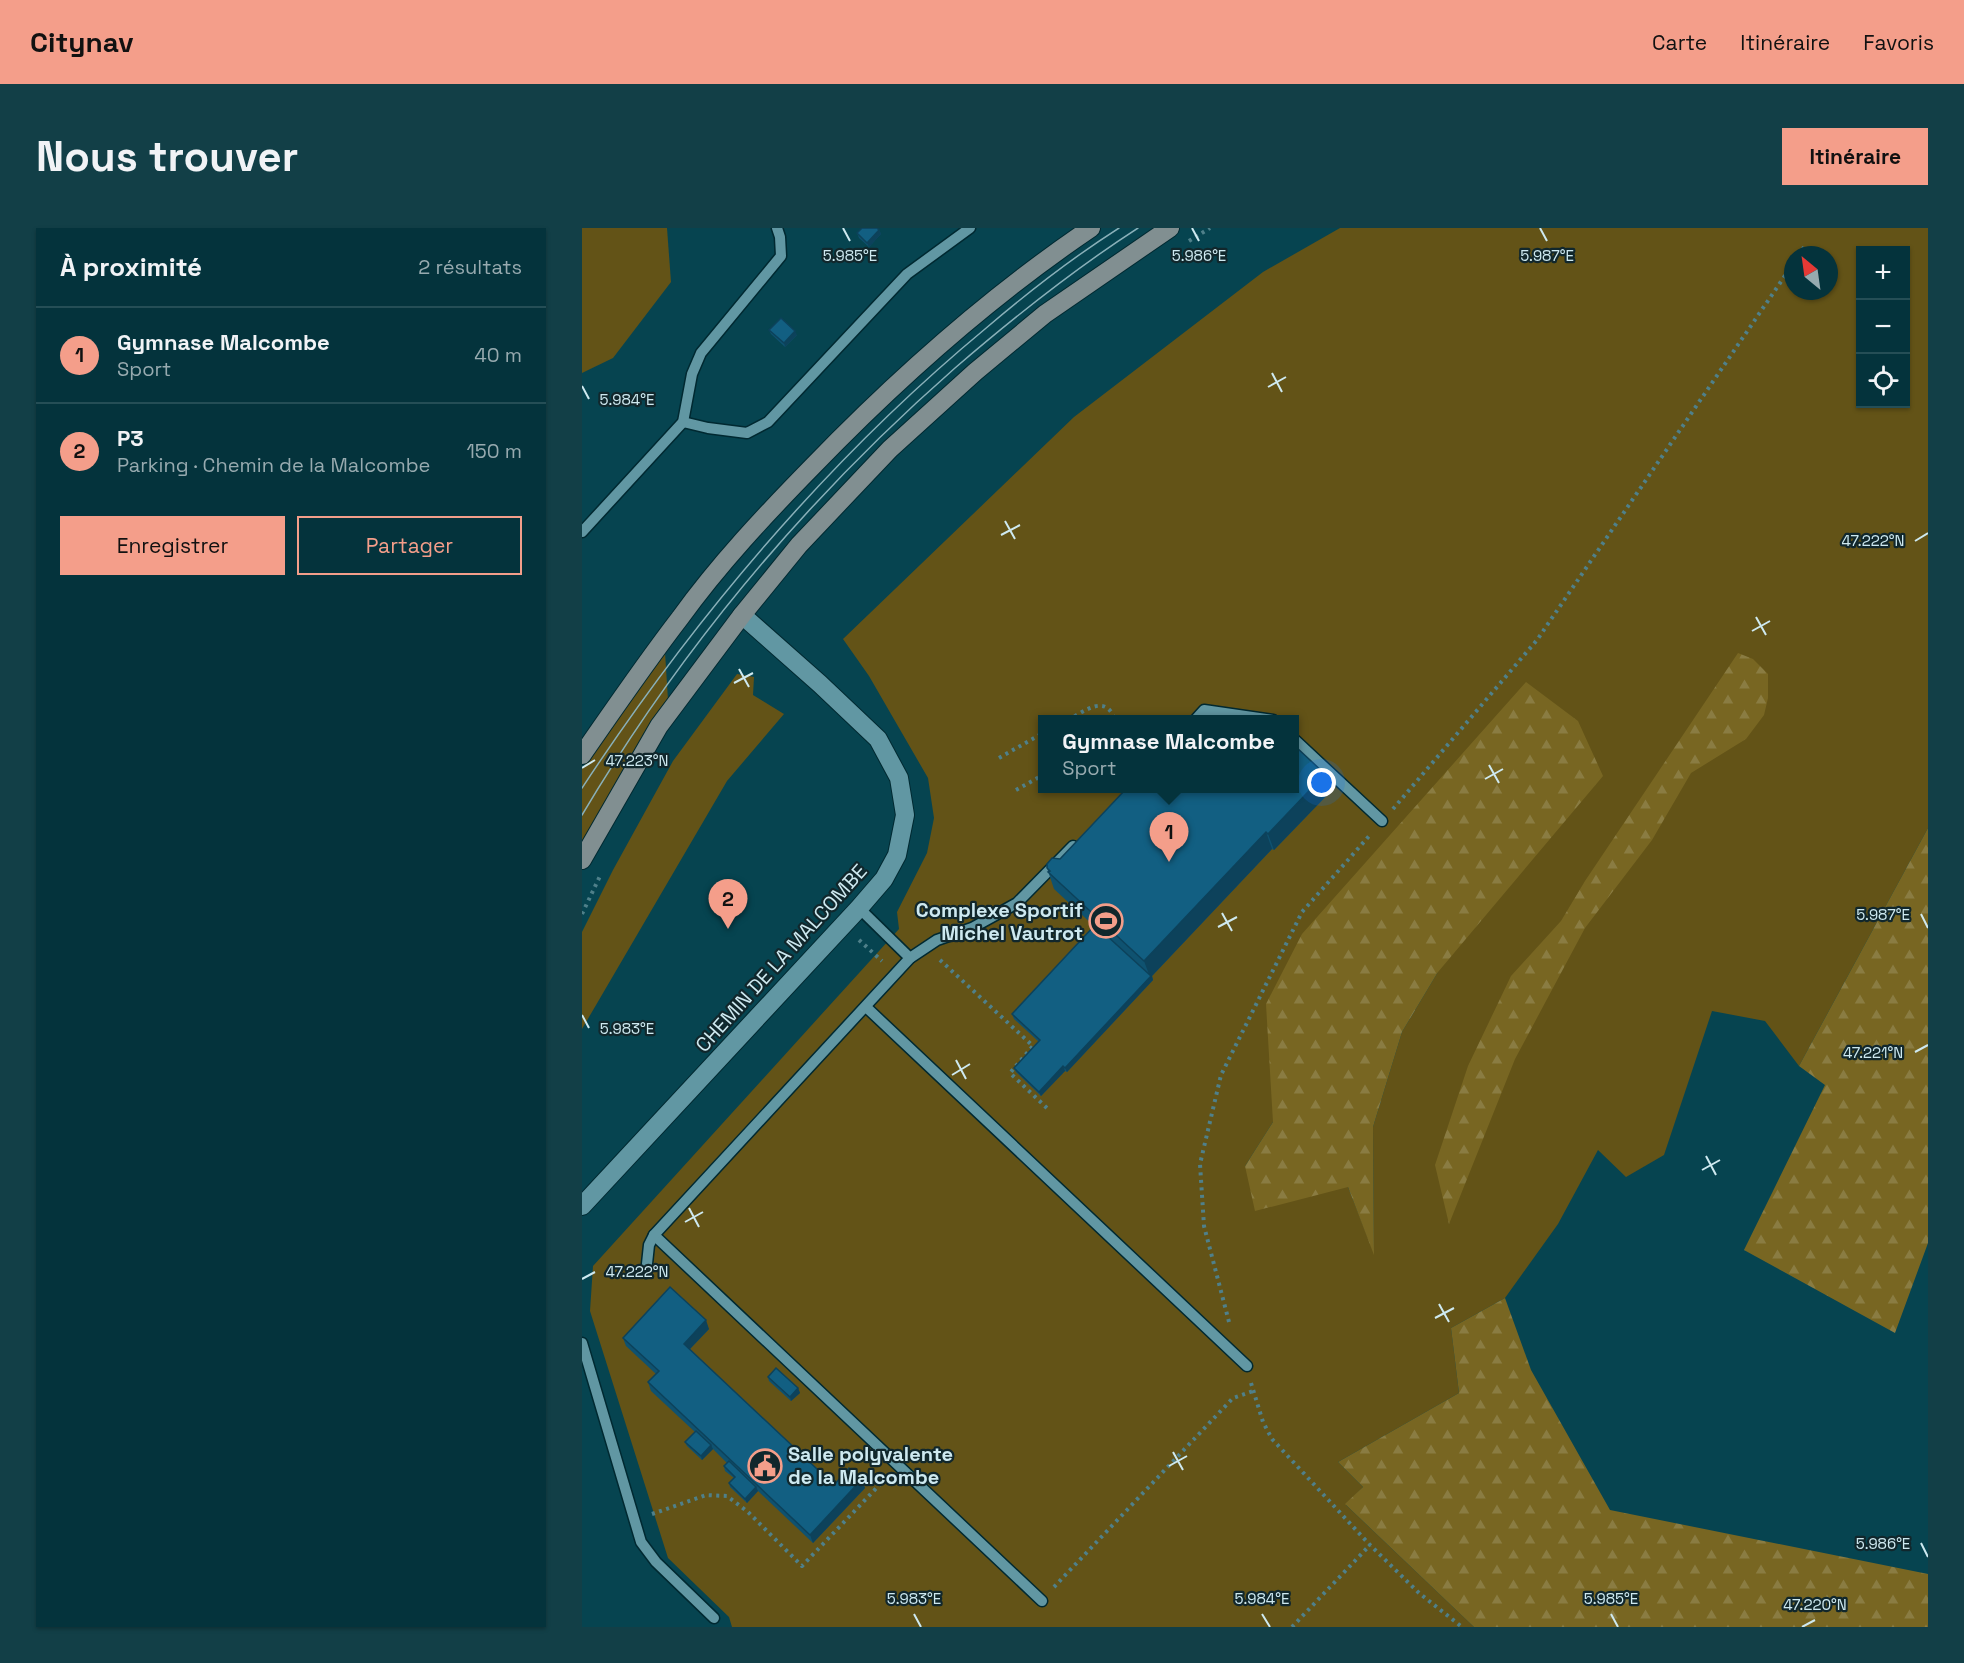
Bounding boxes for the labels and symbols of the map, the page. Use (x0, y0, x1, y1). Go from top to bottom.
text: 5.985°E (823, 246, 877, 265)
text: 5.986°E (1172, 246, 1226, 265)
text: 5.987°E (1520, 246, 1574, 265)
north arrow (1784, 246, 1838, 300)
text: 5.984°E (600, 390, 654, 409)
text: 47.222°N (1842, 531, 1904, 550)
text: 47.223°N (606, 751, 668, 770)
your location (1307, 768, 1336, 797)
pin: 1 (1150, 812, 1188, 862)
street label: CHEMIN DE LA MALCOMBE (690, 859, 872, 1057)
pin: 2 (708, 880, 748, 929)
place label: Complexe Sportif Michel Vautrot (916, 897, 1083, 946)
sports icon: Complexe Sportif Michel Vautrot (1088, 903, 1124, 939)
text: 5.987°E (1856, 905, 1910, 924)
text: 5.983°E (600, 1019, 654, 1038)
text: 47.221°N (1843, 1043, 1903, 1062)
text: 47.222°N (606, 1262, 668, 1281)
place label: Salle polyvalente de la Malcombe (788, 1441, 953, 1490)
public building icon: Salle polyvalente de la Malcombe (747, 1448, 783, 1484)
text: 5.986°E (1856, 1534, 1910, 1553)
text: 5.983°E (887, 1589, 941, 1608)
text: 5.984°E (1235, 1589, 1289, 1608)
text: 5.985°E (1584, 1589, 1638, 1608)
text: 47.220°N (1783, 1595, 1847, 1614)

